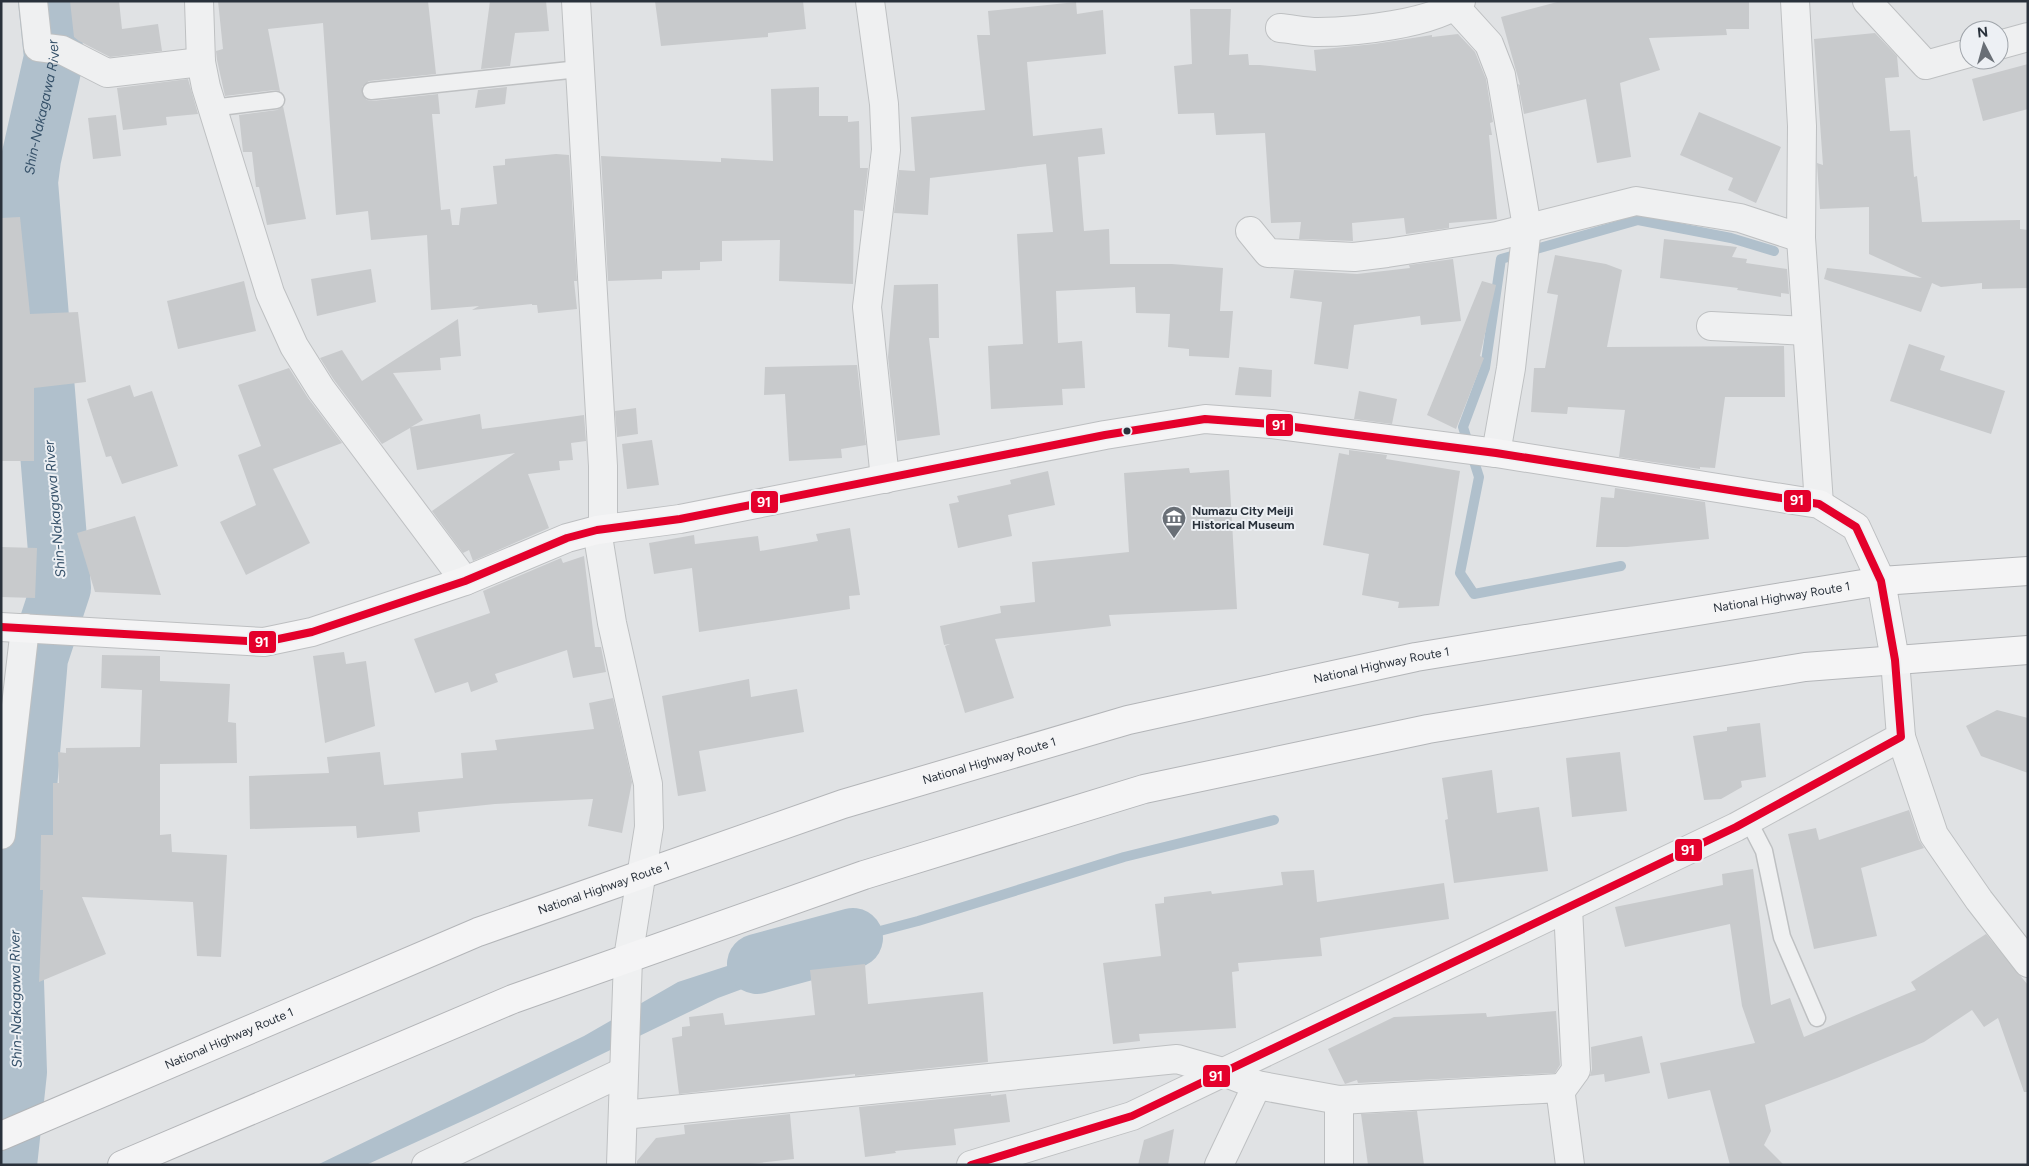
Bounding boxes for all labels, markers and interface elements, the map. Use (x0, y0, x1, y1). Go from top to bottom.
north arrow (1959, 20, 2009, 70)
text: N (1976, 24, 1989, 42)
water label: Shin-Nakagawa River (21, 37, 63, 176)
line badge: 91 (1265, 413, 1294, 437)
text: 91 (1272, 417, 1286, 434)
unlabelled marker (1122, 426, 1132, 436)
water label: Shin-Nakagawa River (40, 438, 69, 578)
line badge: 91 (1783, 489, 1812, 513)
line badge: 91 (750, 490, 779, 514)
text: 91 (1790, 492, 1804, 509)
text: 91 (757, 494, 771, 511)
place label: Numazu City Meiji Historical Museum (1192, 504, 1295, 532)
museum icon: Numazu City Meiji Historical Museum (1161, 505, 1187, 539)
street label: National Highway Route 1 (1712, 579, 1851, 615)
line badge: 91 (248, 630, 277, 654)
text: 91 (255, 634, 269, 651)
street label: National Highway Route 1 (1312, 645, 1450, 686)
street label: National Highway Route 1 (921, 735, 1058, 787)
line badge: 91 (1674, 838, 1703, 862)
text: 91 (1681, 842, 1695, 859)
street label: National Highway Route 1 (536, 858, 671, 917)
water label: Shin-Nakagawa River (6, 929, 26, 1068)
street label: National Highway Route 1 (163, 1005, 295, 1072)
line badge: 91 (1202, 1064, 1231, 1088)
text: 91 (1209, 1068, 1223, 1085)

